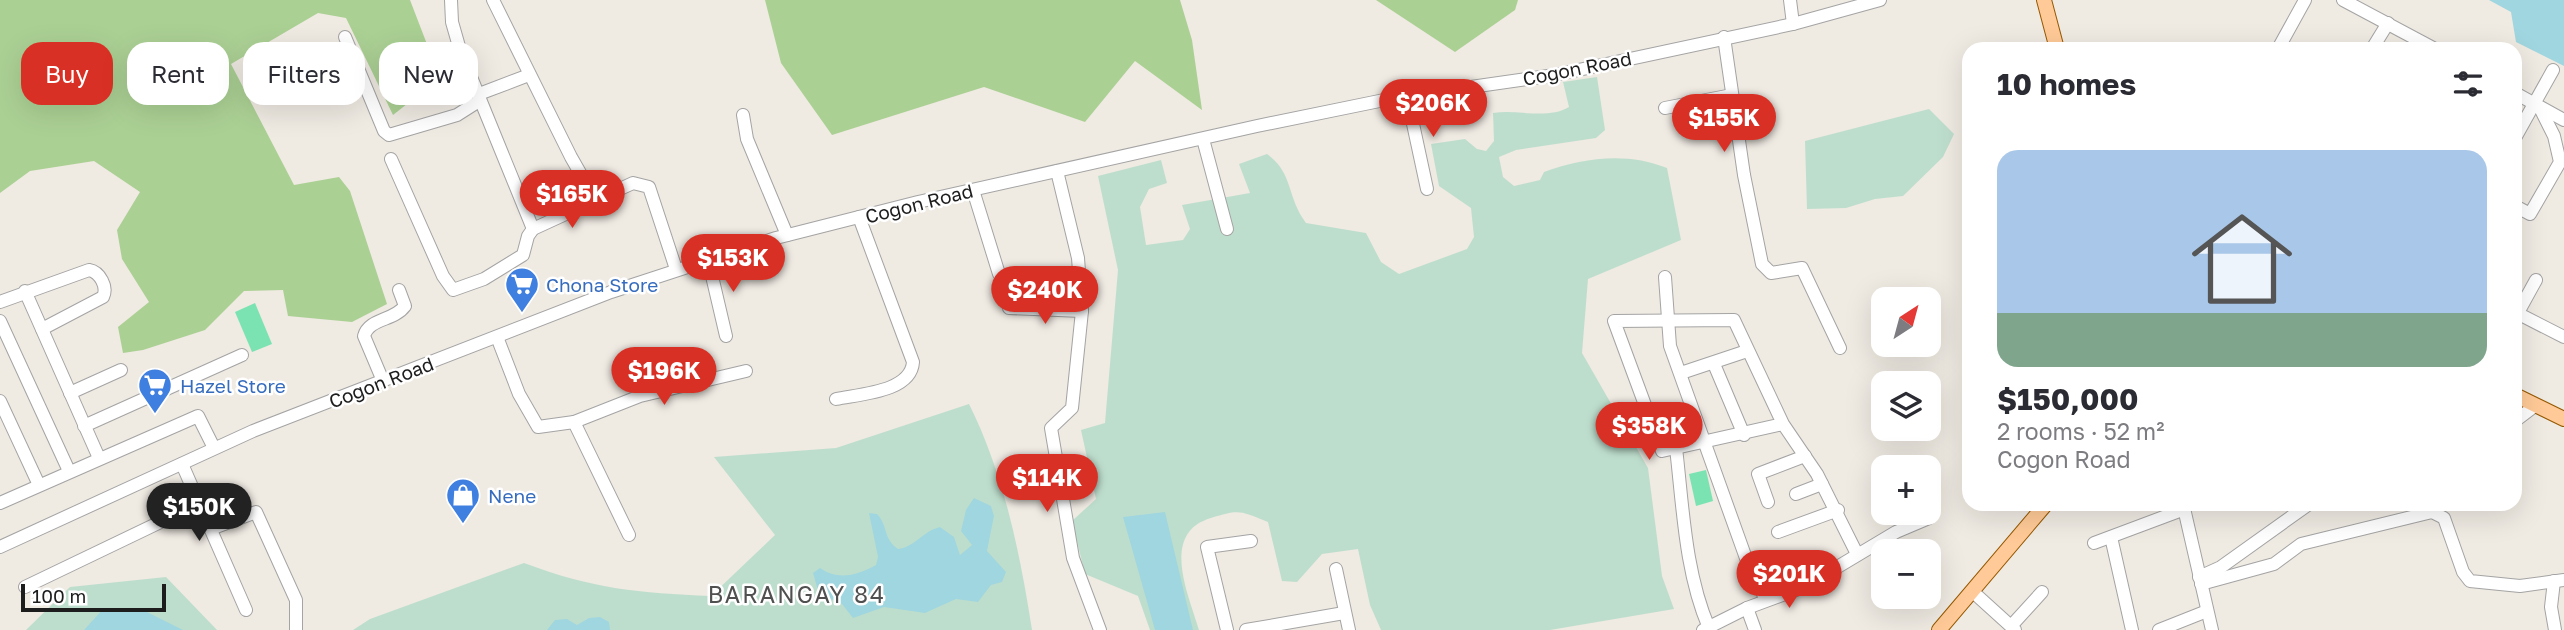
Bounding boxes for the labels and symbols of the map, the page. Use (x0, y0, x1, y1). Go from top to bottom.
street label: Cogon Road (1521, 46, 1633, 90)
pin: $206K (1384, 80, 1482, 139)
pin: $155K (1675, 94, 1773, 154)
pin: $165K (523, 170, 621, 230)
street label: Cogon Road (863, 178, 975, 228)
pin: $153K (684, 234, 782, 294)
supermarket icon: Chona Store (503, 265, 541, 314)
pin: $240K (996, 266, 1094, 326)
place label: Chona Store (546, 273, 658, 296)
north arrow (1871, 287, 1941, 357)
pin: $196K (615, 348, 713, 407)
street label: Cogon Road (325, 351, 437, 413)
supermarket icon: Hazel Store (136, 366, 174, 415)
place label: Hazel Store (180, 374, 286, 397)
pin: $358K (1600, 402, 1698, 462)
pin: $114K (998, 454, 1096, 514)
shop icon: Nene (444, 476, 482, 525)
pin: $150K (150, 484, 248, 543)
place label: Nene (488, 484, 536, 507)
pin: $201K (1740, 550, 1838, 610)
district label: BARANGAY 84 (708, 580, 886, 608)
scale bar (21, 581, 166, 613)

